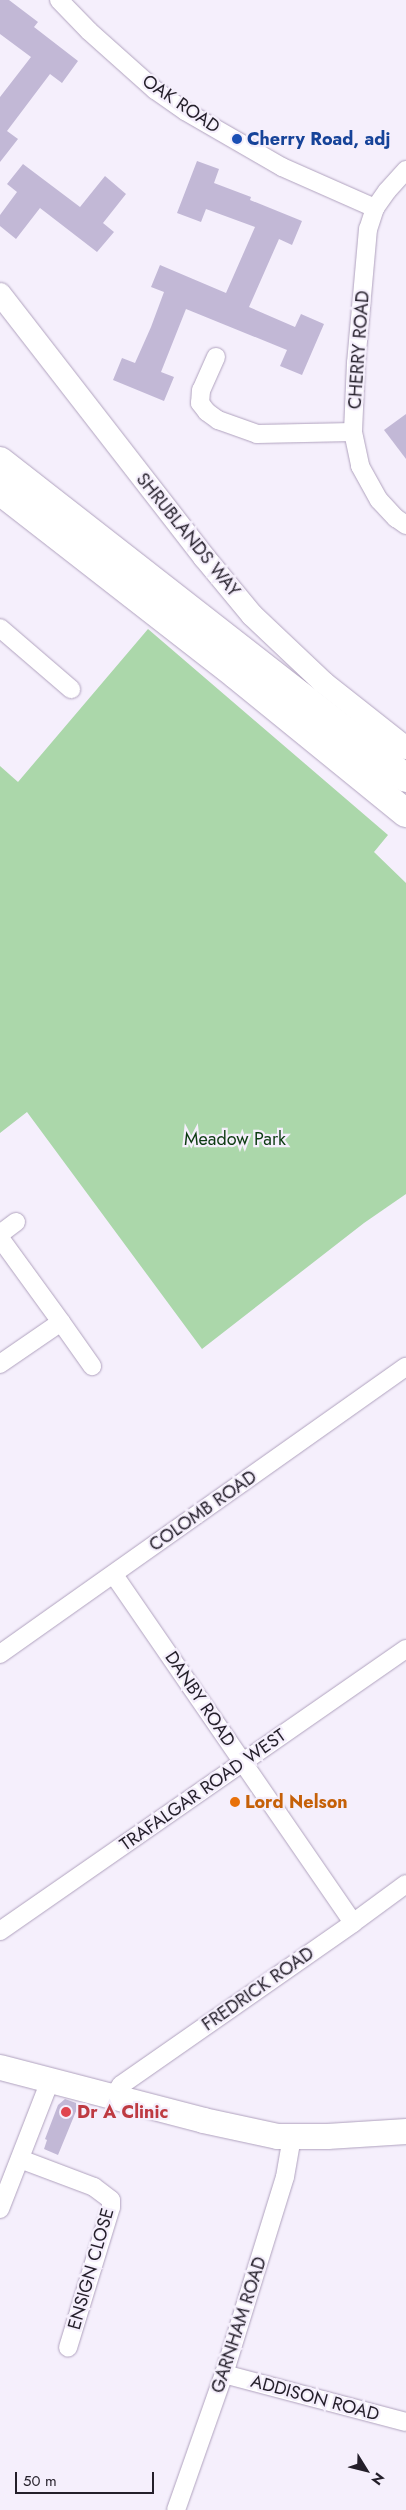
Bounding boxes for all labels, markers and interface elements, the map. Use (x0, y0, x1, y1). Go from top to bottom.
street label: OAK ROAD (138, 70, 224, 138)
place label: Cherry Road, adj (247, 128, 390, 150)
marker: Cherry Road, adj (231, 133, 243, 145)
street label: CHERRY ROAD (344, 290, 374, 410)
street label: SHRUBLANDS WAY (132, 469, 244, 601)
park label: Meadow Park (184, 1128, 286, 1150)
street label: COLOMB ROAD (145, 1466, 261, 1556)
street label: DANBY ROAD (160, 1647, 240, 1751)
street label: TRAFALGAR ROAD WEST (116, 1725, 290, 1855)
place label: Lord Nelson (245, 1791, 348, 1813)
marker: Lord Nelson (229, 1796, 241, 1808)
street label: FREDRICK ROAD (198, 1942, 318, 2036)
place label: Dr A Clinic (77, 2101, 168, 2123)
marker: Dr A Clinic (59, 2105, 73, 2119)
street label: ENSIGN CLOSE (63, 2206, 119, 2332)
street label: GARNHAM ROAD (207, 2254, 271, 2396)
street label: ADDISON ROAD (248, 2370, 382, 2426)
north arrow (341, 2445, 391, 2495)
scale bar (18, 2462, 156, 2494)
text: N (367, 2468, 389, 2489)
text: 50 m (23, 2470, 57, 2492)

